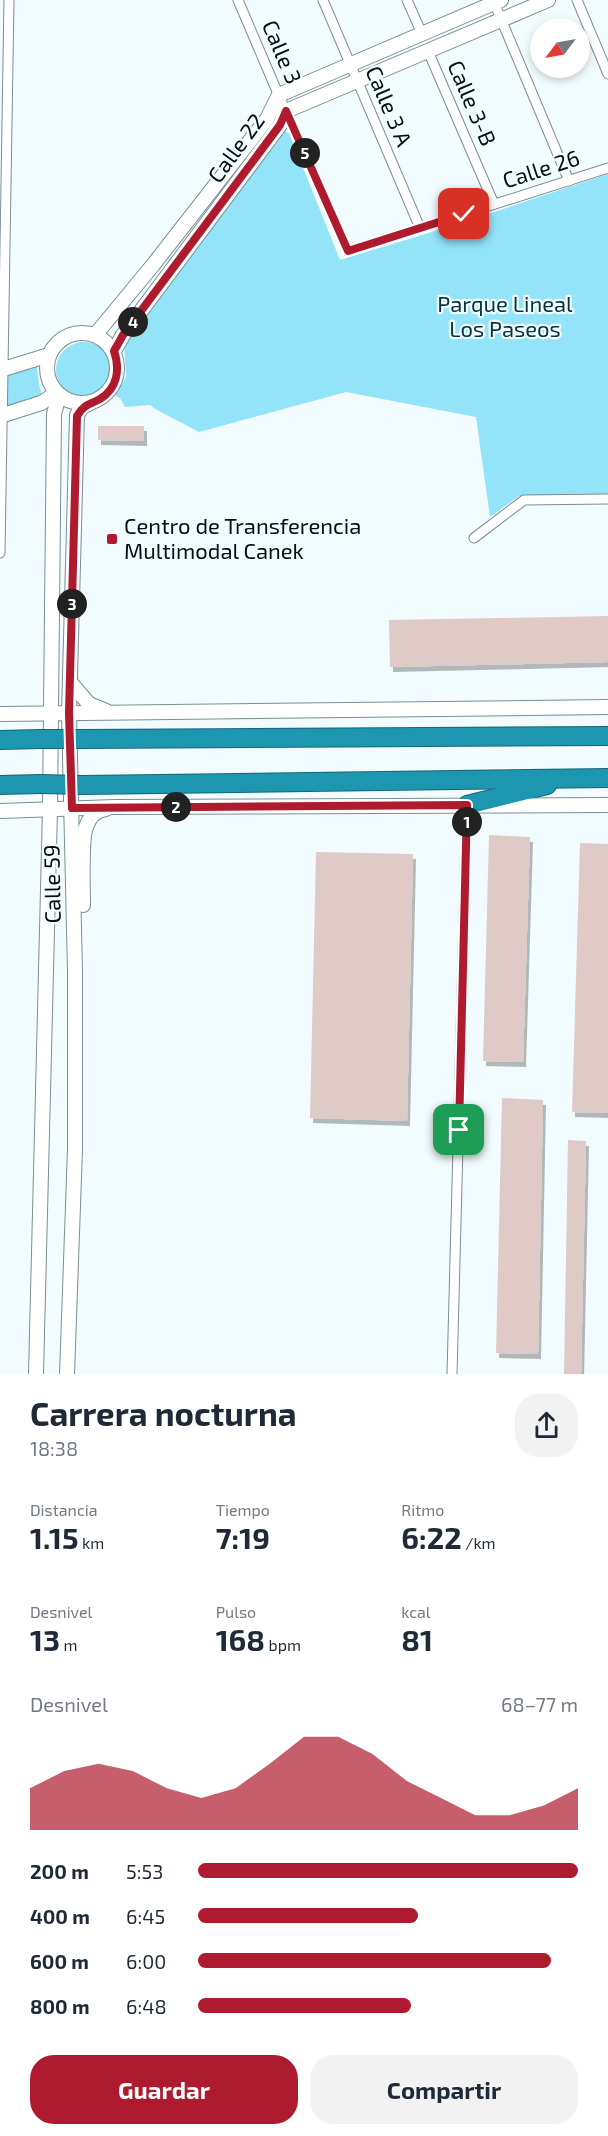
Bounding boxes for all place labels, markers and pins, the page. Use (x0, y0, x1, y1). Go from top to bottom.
pin: 5 (290, 138, 320, 168)
pin (438, 188, 489, 239)
pin: 4 (118, 307, 148, 337)
place label: Centro de Transferencia Multimodal Canek (124, 512, 361, 563)
marker: Centro de Transferencia Multimodal Canek (105, 532, 119, 546)
pin: 3 (57, 589, 87, 619)
pin: 2 (161, 792, 191, 822)
pin: 1 (452, 807, 482, 837)
pin (433, 1104, 484, 1155)

